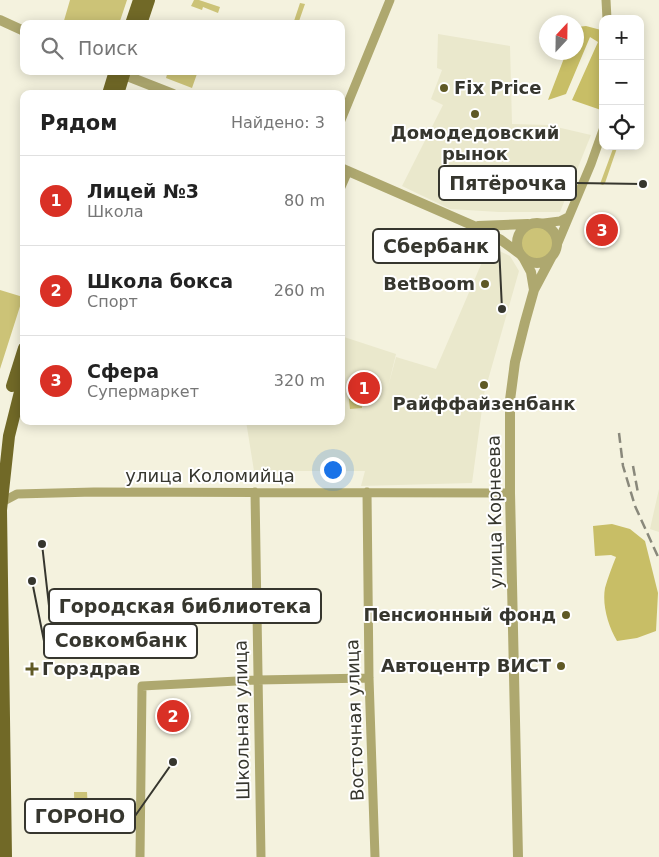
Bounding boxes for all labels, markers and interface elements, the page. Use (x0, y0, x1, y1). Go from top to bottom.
north arrow (539, 15, 584, 60)
map controls (599, 15, 644, 150)
button: + (599, 15, 644, 60)
search box (20, 20, 345, 75)
icon: search (38, 34, 66, 62)
text: Поиск (78, 37, 138, 59)
button: − (599, 60, 644, 105)
place label: Fix Price (454, 77, 541, 98)
marker: Fix Price (438, 82, 450, 94)
button: locate (599, 105, 644, 150)
marker: Домодедовский рынок (469, 108, 481, 120)
text: Рядом (40, 111, 117, 135)
text: Найдено: 3 (231, 113, 325, 132)
place label: Домодедовский рынок (391, 122, 559, 164)
callout: Пятёрочка (439, 166, 576, 200)
text: Пятёрочка (449, 172, 567, 194)
text: Лицей №3 (87, 180, 199, 202)
text: 1 (50, 191, 62, 210)
text: 80 m (284, 191, 325, 210)
text: Школа (87, 202, 144, 221)
pin: 3 (586, 211, 618, 249)
callout: Сбербанк (373, 229, 499, 263)
text: Сбербанк (383, 235, 489, 257)
text: Школа бокса (87, 270, 233, 292)
place label: BetBoom (383, 273, 475, 294)
marker: BetBoom (479, 278, 491, 290)
text: 2 (50, 281, 62, 300)
text: 260 m (274, 281, 325, 300)
text: Спорт (87, 292, 138, 311)
text: Сфера (87, 360, 159, 382)
pin: 1 (348, 369, 380, 407)
text: 3 (50, 371, 62, 390)
text: 320 m (274, 371, 325, 390)
marker: Райффайзенбанк (478, 379, 490, 391)
text: Супермаркет (87, 382, 199, 401)
place label: Райффайзенбанк (393, 393, 575, 414)
street label: улица Корнеева (483, 435, 506, 589)
your location (320, 457, 346, 483)
street label: улица Коломийца (125, 465, 295, 486)
callout: Городская библиотека (49, 589, 321, 623)
text: Городская библиотека (59, 595, 311, 617)
place label: Пенсионный фонд (363, 604, 556, 625)
marker: Пенсионный фонд (560, 609, 572, 621)
callout: Совкомбанк (44, 624, 197, 658)
text: Совкомбанк (55, 629, 187, 651)
street label: Восточная улица (341, 639, 368, 801)
street label: Школьная улица (230, 640, 253, 800)
place label: Автоцентр ВИСТ (381, 655, 552, 676)
place label: Горздрав (42, 658, 140, 679)
marker: Автоцентр ВИСТ (555, 660, 567, 672)
marker: Горздрав (26, 663, 38, 675)
pin: 2 (157, 697, 189, 735)
callout: ГОРОНО (25, 799, 135, 833)
text: ГОРОНО (35, 805, 125, 827)

